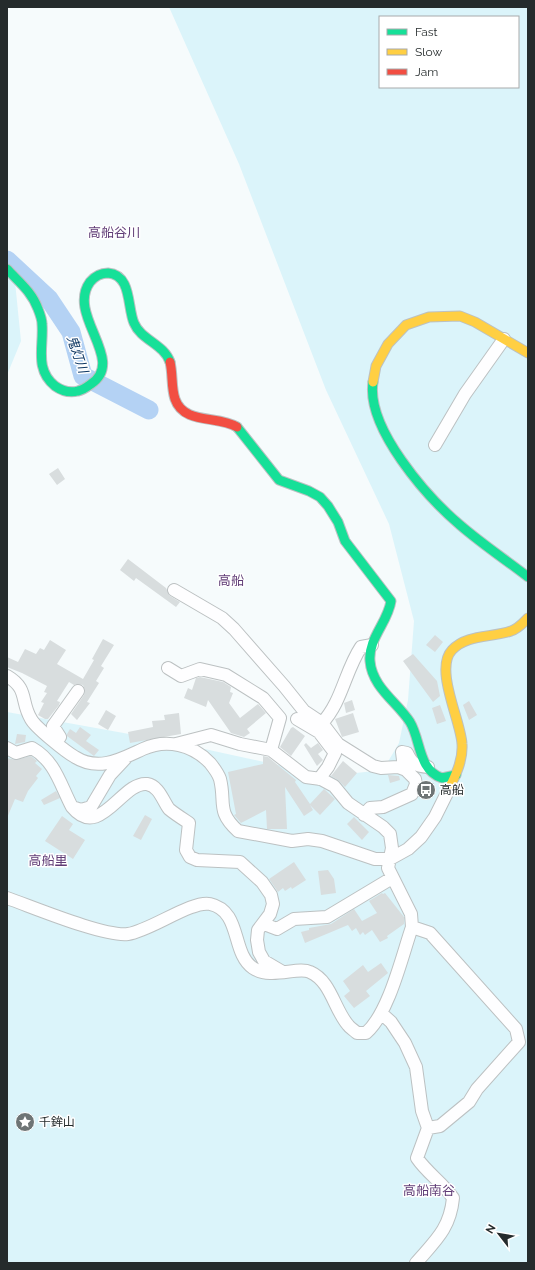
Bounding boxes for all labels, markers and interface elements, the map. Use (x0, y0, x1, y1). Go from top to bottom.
legend (379, 16, 519, 88)
text: Fast (415, 25, 438, 39)
text: Slow (415, 45, 442, 59)
text: Jam (415, 65, 438, 79)
district label: 高船谷川 (88, 225, 140, 240)
water label: 鬼灯川 (64, 333, 92, 377)
district label: 高船 (218, 573, 244, 588)
bus stop icon: 高船 (415, 779, 437, 801)
place label: 高船 (440, 783, 464, 797)
district label: 高船里 (28, 853, 68, 868)
place icon: 千鉾山 (14, 1111, 36, 1133)
place label: 千鉾山 (39, 1115, 75, 1129)
district label: 高船南谷 (403, 1183, 455, 1198)
north arrow (479, 1214, 519, 1254)
text: N (483, 1222, 499, 1236)

